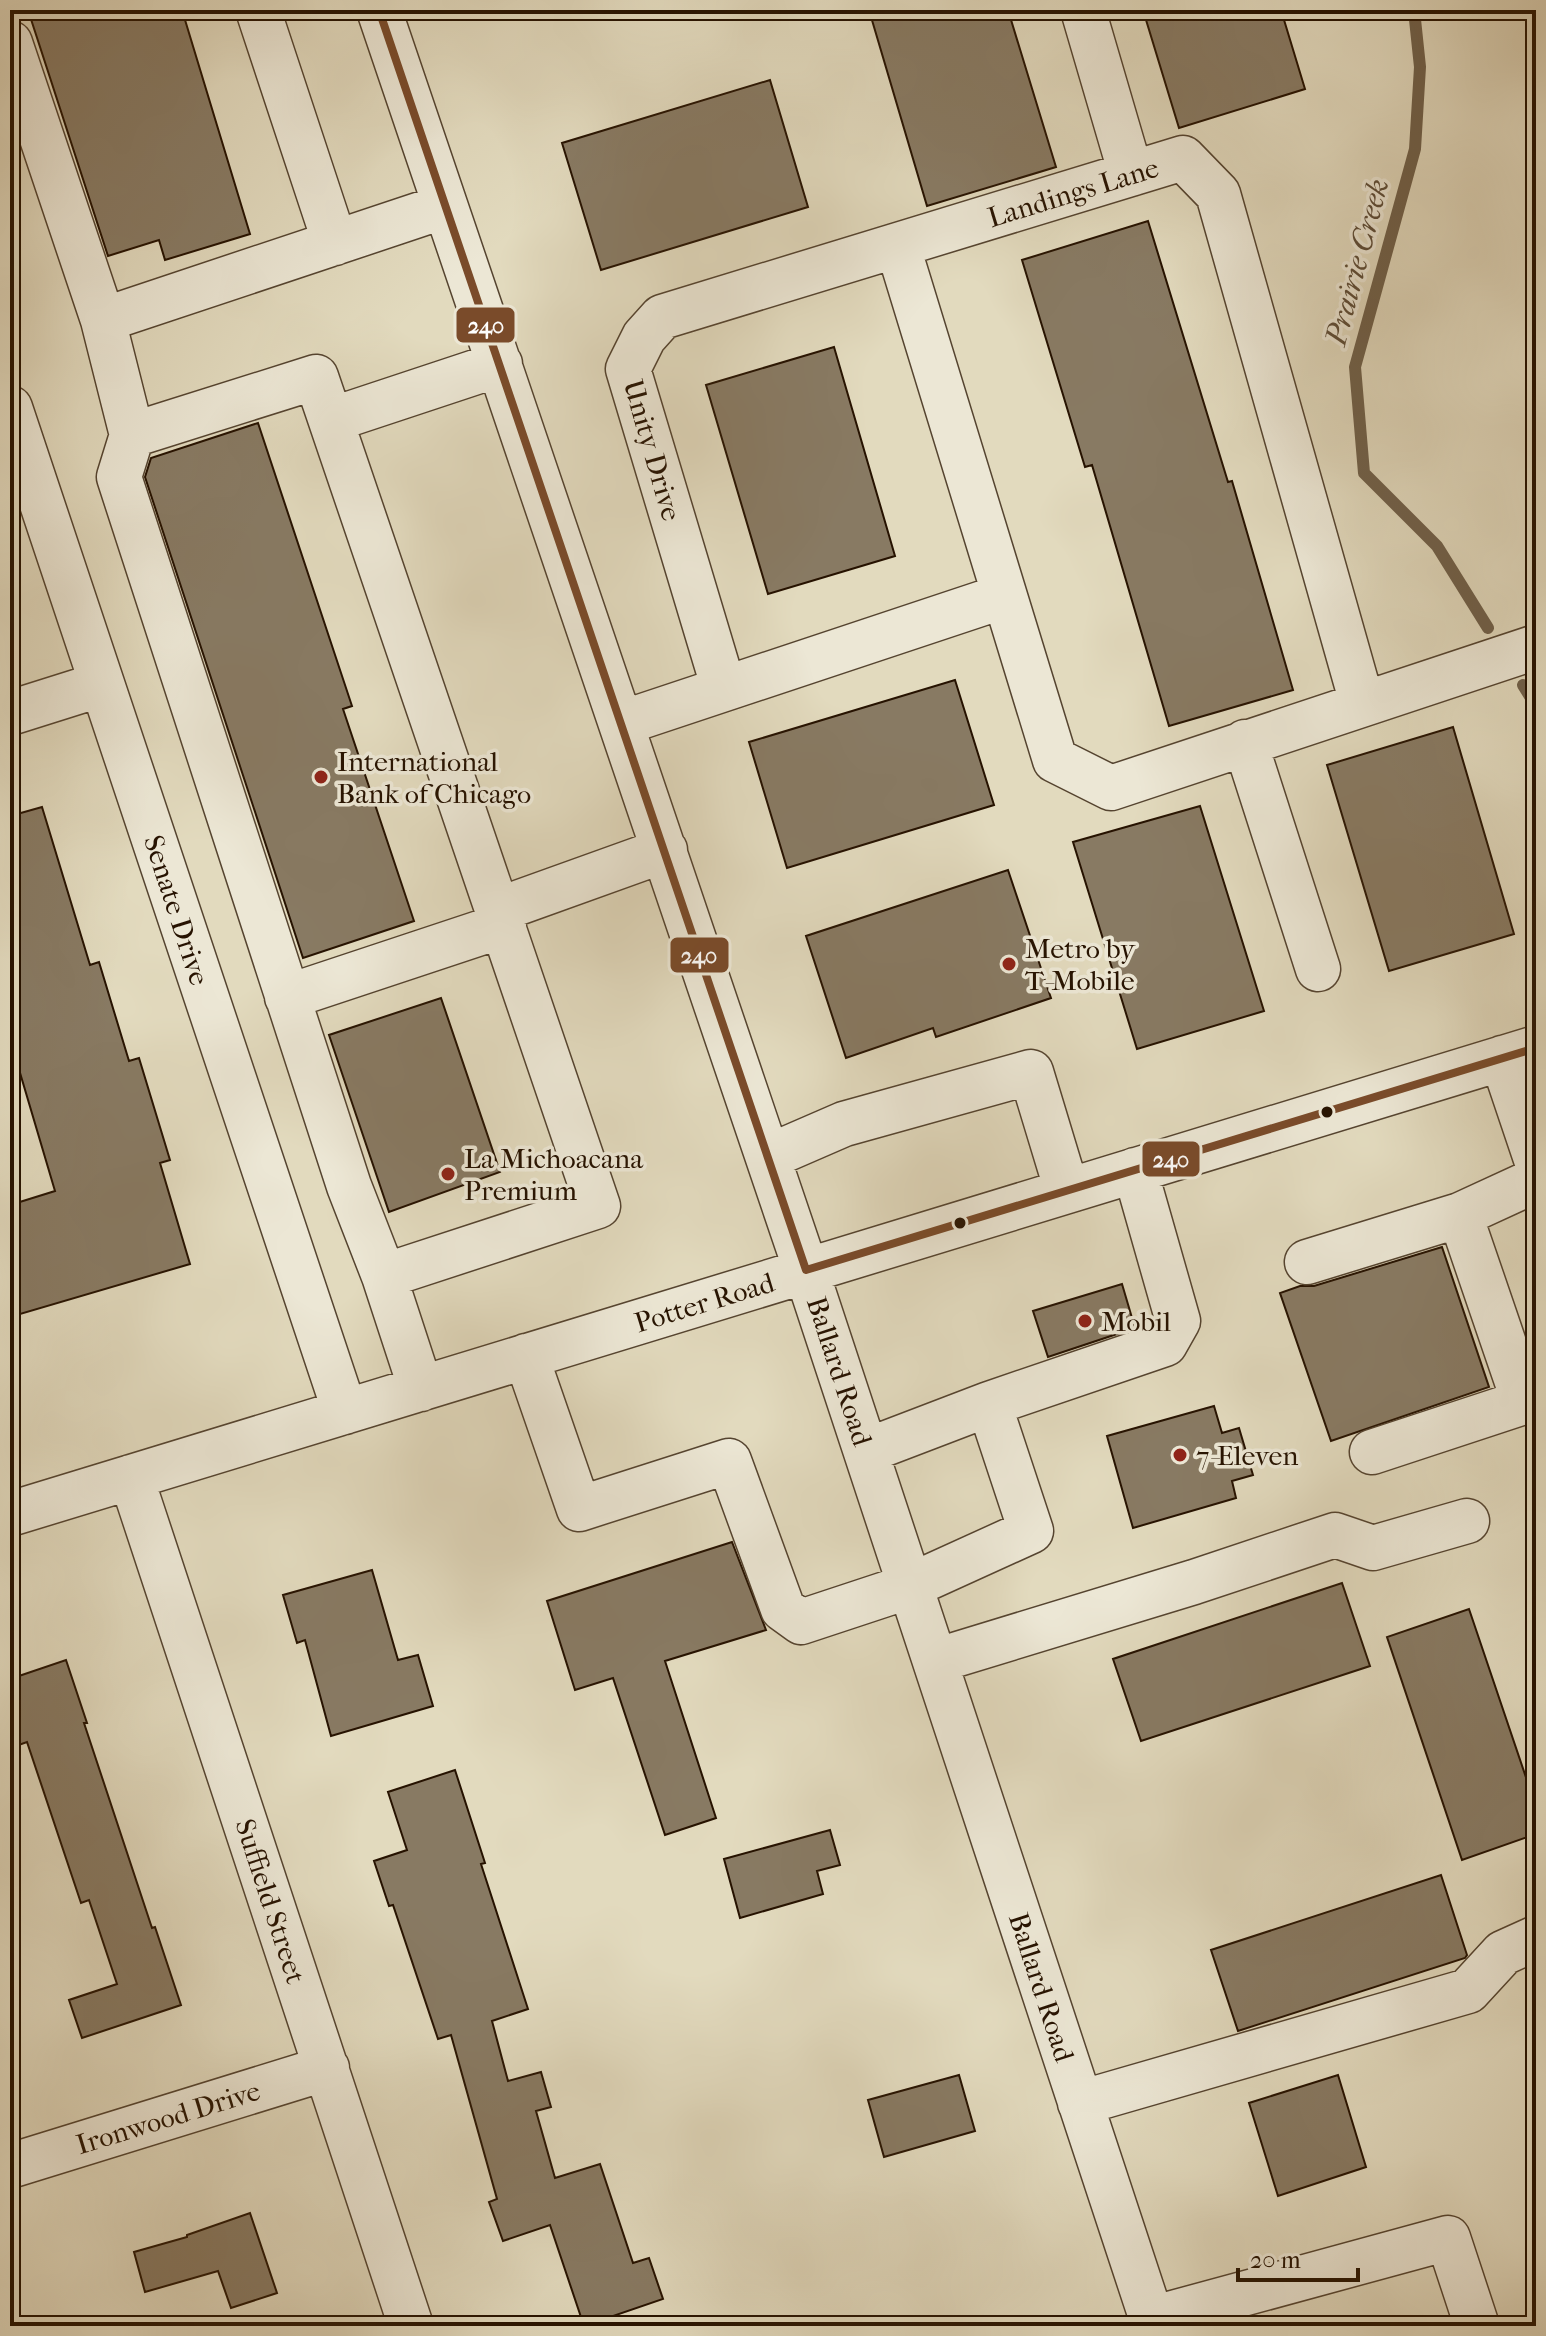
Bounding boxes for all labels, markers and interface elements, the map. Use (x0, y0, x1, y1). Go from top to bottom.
street label: Landings Lane (984, 151, 1163, 234)
water label: Prairie Creek (1318, 175, 1397, 351)
line badge: 240 (455, 306, 516, 344)
text: 240 (468, 313, 504, 339)
street label: Unity Drive (617, 376, 688, 525)
place label: International Bank of Chicago (337, 745, 531, 810)
marker: International Bank of Chicago (312, 768, 330, 786)
street label: Senate Drive (137, 831, 216, 989)
place label: Metro by T-Mobile (1025, 932, 1136, 997)
line badge: 240 (669, 936, 730, 974)
text: 240 (681, 943, 717, 969)
marker: Metro by T-Mobile (1000, 955, 1018, 973)
unlabelled marker (1319, 1104, 1335, 1120)
line badge: 240 (1141, 1140, 1201, 1178)
place label: La Michoacana Premium (464, 1142, 644, 1207)
text: 240 (1153, 1147, 1189, 1173)
marker: La Michoacana Premium (439, 1165, 457, 1183)
unlabelled marker (952, 1215, 968, 1231)
street label: Potter Road (630, 1265, 779, 1339)
street label: Ballard Road (800, 1292, 879, 1451)
place label: Mobil (1101, 1305, 1171, 1338)
marker: Mobil (1076, 1312, 1094, 1330)
place label: 7-Eleven (1196, 1439, 1299, 1472)
marker: 7-Eleven (1171, 1446, 1189, 1464)
street label: Suffield Street (228, 1815, 313, 1988)
street label: Ballard Road (1002, 1908, 1081, 2067)
street label: Ironwood Drive (72, 2074, 264, 2161)
scale bar (1238, 2232, 1358, 2282)
text: 20 m (1250, 2246, 1301, 2274)

